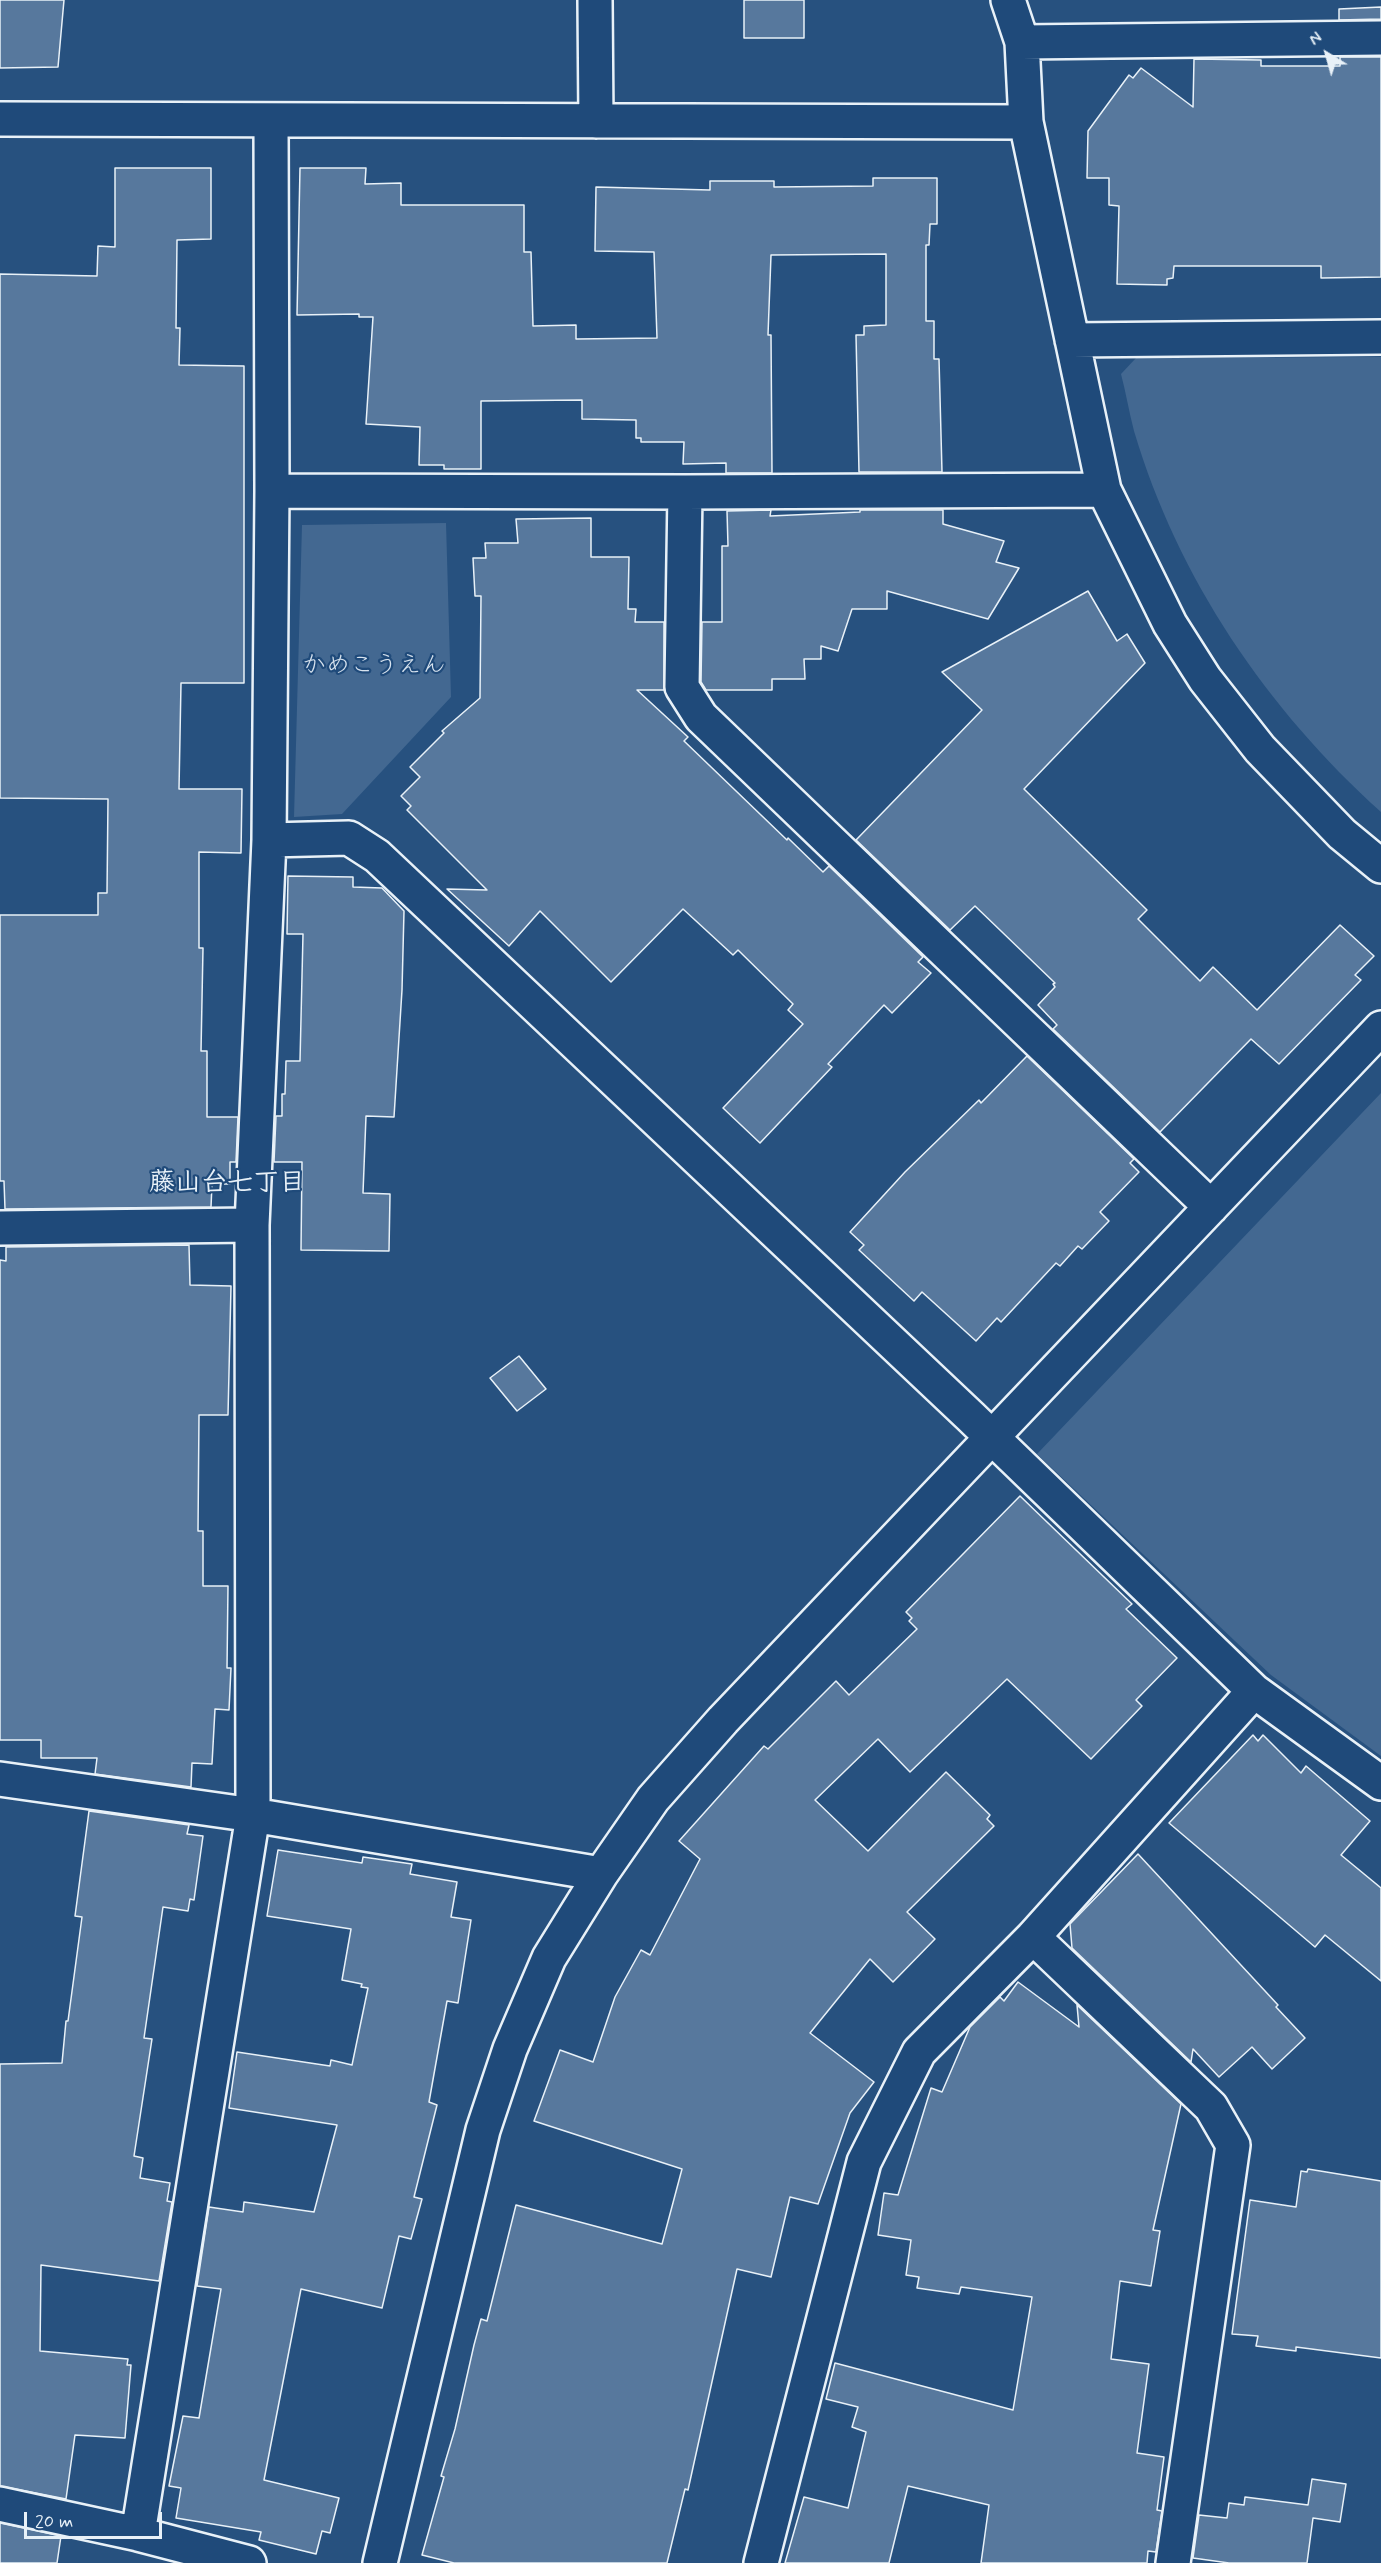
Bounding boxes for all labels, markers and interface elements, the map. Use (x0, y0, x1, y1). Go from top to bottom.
north arrow (1297, 24, 1357, 84)
text: N (1305, 28, 1326, 51)
park label: かめこうえん (302, 653, 446, 681)
district label: 藤山台七丁目 (149, 1169, 305, 1201)
scale bar (27, 2500, 165, 2538)
text: 20 m (35, 2510, 73, 2534)

